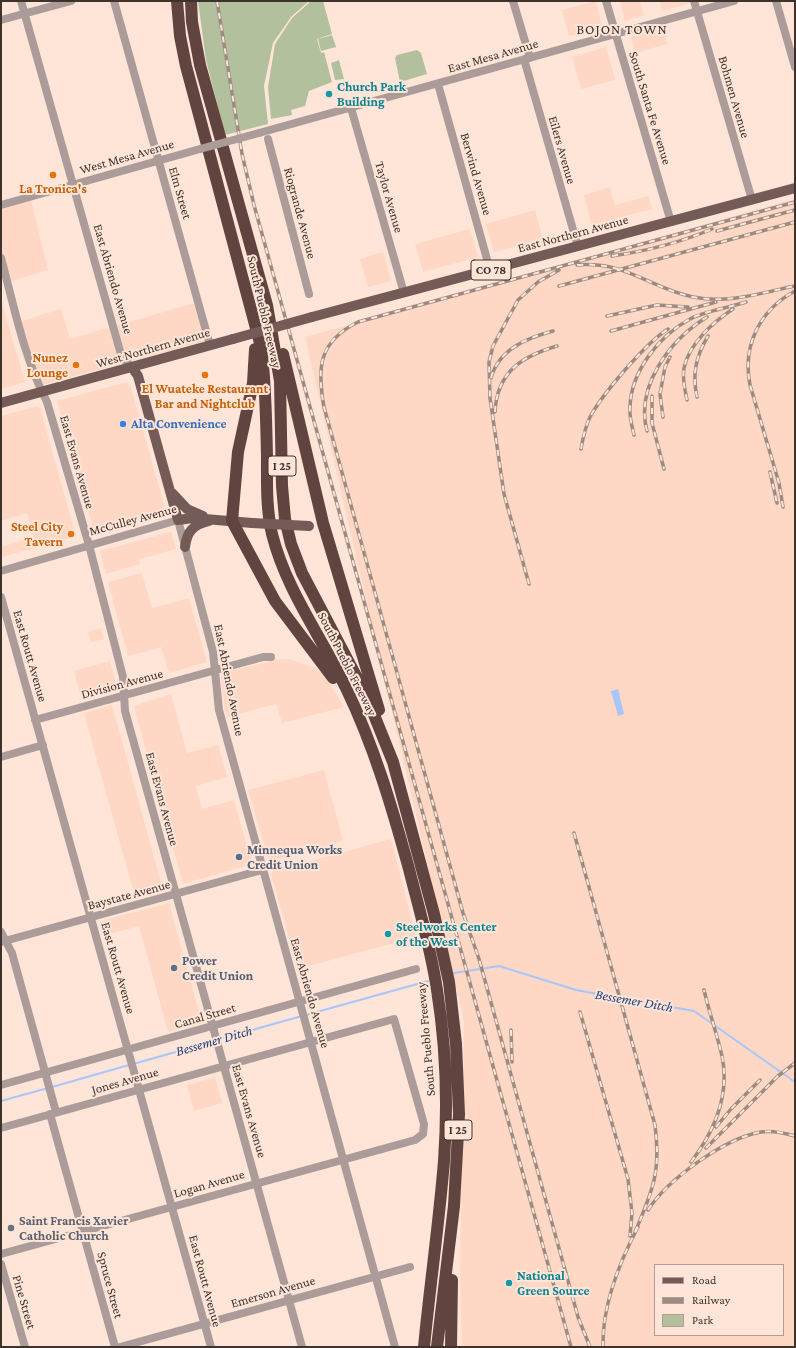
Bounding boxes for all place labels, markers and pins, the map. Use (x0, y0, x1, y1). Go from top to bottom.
place label: Church Park Building (337, 79, 406, 110)
marker: Church Park Building (324, 89, 334, 99)
marker: La Tronica's (48, 170, 58, 180)
place label: La Tronica's (19, 181, 87, 197)
place label: Nunez Lounge (27, 350, 68, 381)
marker: Nunez Lounge (71, 360, 81, 370)
marker: El Wuateke Restaurant Bar and Nightclub (200, 370, 210, 380)
place label: El Wuateke Restaurant Bar and Nightclub (142, 381, 268, 412)
place label: Alta Convenience (131, 416, 227, 432)
marker: Alta Convenience (118, 419, 128, 429)
place label: Steel City Tavern (11, 519, 63, 550)
marker: Steel City Tavern (66, 529, 76, 539)
place label: Minnequa Works Credit Union (247, 842, 342, 873)
marker: Minnequa Works Credit Union (234, 852, 244, 862)
place label: Steelworks Center of the West (396, 919, 497, 950)
marker: Steelworks Center of the West (383, 929, 393, 939)
place label: Power Credit Union (182, 953, 253, 984)
marker: Power Credit Union (169, 963, 179, 973)
place label: Saint Francis Xavier Catholic Church (19, 1213, 128, 1244)
marker: Saint Francis Xavier Catholic Church (6, 1223, 16, 1233)
place label: National Green Source (517, 1268, 590, 1299)
marker: National Green Source (504, 1278, 514, 1288)

